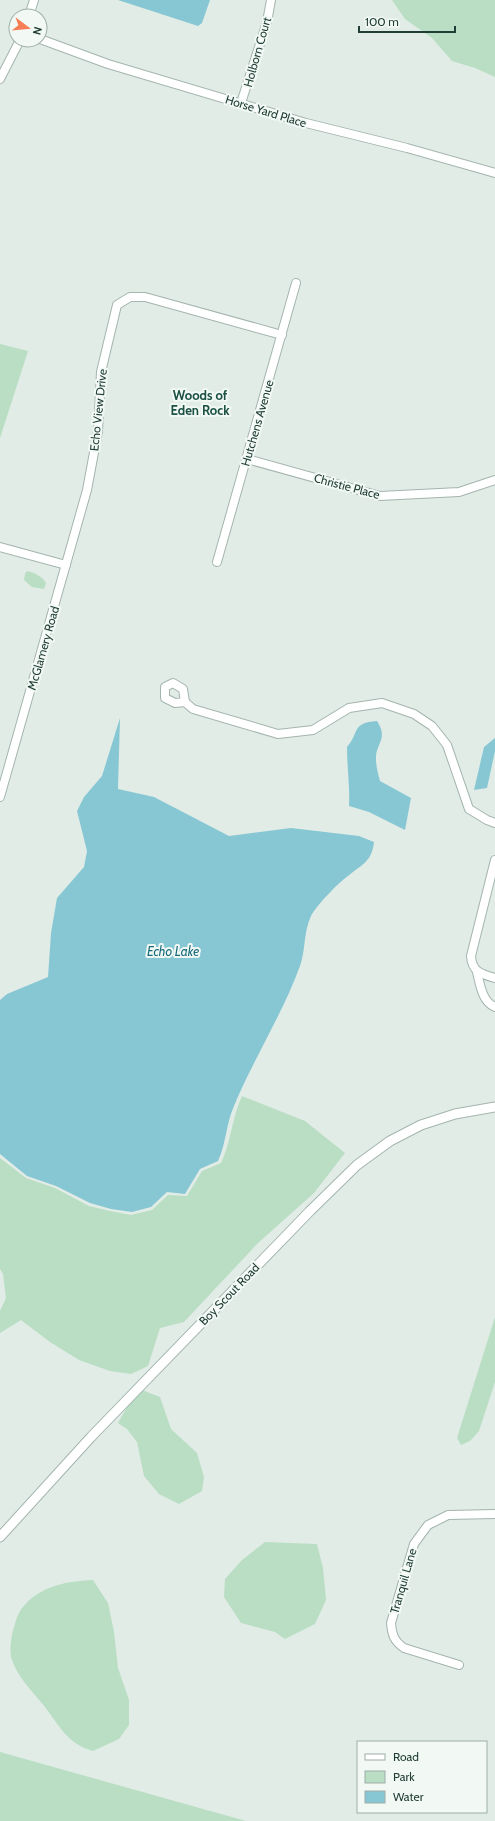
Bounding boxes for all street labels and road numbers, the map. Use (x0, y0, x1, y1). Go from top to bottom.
street label: Holborn Court (240, 15, 274, 89)
street label: Horse Yard Place (224, 92, 308, 130)
street label: Echo View Drive (86, 368, 110, 452)
street label: Hutchens Avenue (238, 378, 276, 468)
street label: Christie Place (312, 470, 382, 502)
street label: McGlamery Road (24, 604, 62, 692)
street label: Boy Scout Road (196, 1260, 262, 1328)
street label: Tranquil Lane (387, 1547, 419, 1615)

